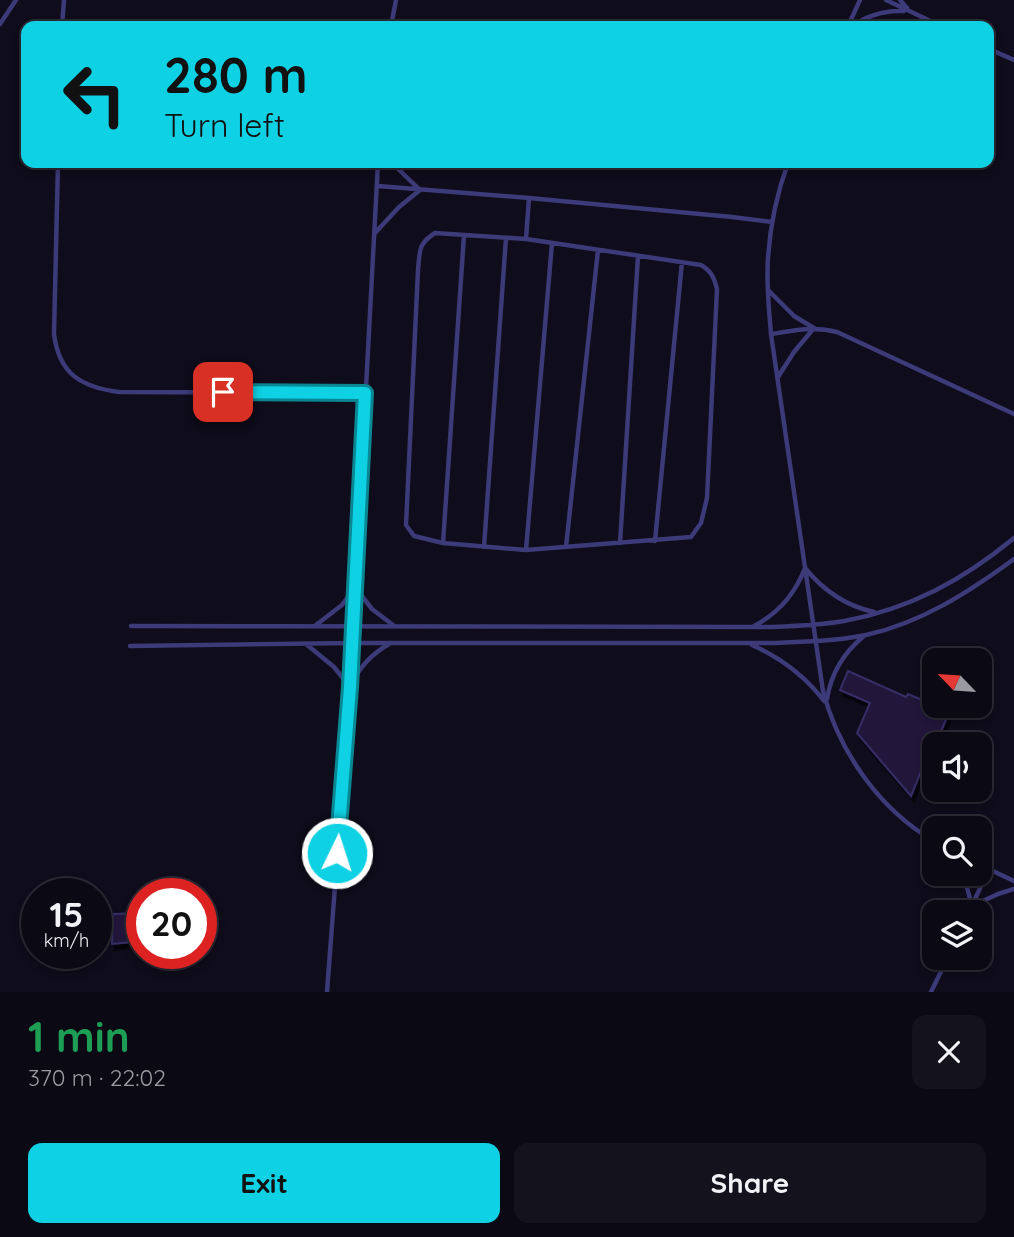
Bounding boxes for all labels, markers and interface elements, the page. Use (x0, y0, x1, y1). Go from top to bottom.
text: 280 m (164, 44, 308, 105)
icon: left (49, 49, 140, 140)
text: Turn left (164, 105, 285, 145)
pin (193, 362, 253, 422)
icon: arrive (204, 373, 242, 411)
north arrow (922, 648, 992, 718)
map controls (922, 648, 992, 970)
button: sound (922, 732, 992, 802)
position arrow (300, 816, 374, 890)
button: search (922, 816, 992, 886)
speed limit sign: 20 (126, 878, 217, 969)
text: 15 (50, 892, 83, 936)
button: layers (922, 900, 992, 970)
text: km/h (44, 929, 89, 952)
text: 1 min (28, 1010, 130, 1063)
button: close (912, 1015, 986, 1089)
text: 370 m · 22:02 (28, 1063, 166, 1092)
button: Exit (28, 1143, 500, 1223)
button: Share (514, 1143, 986, 1223)

